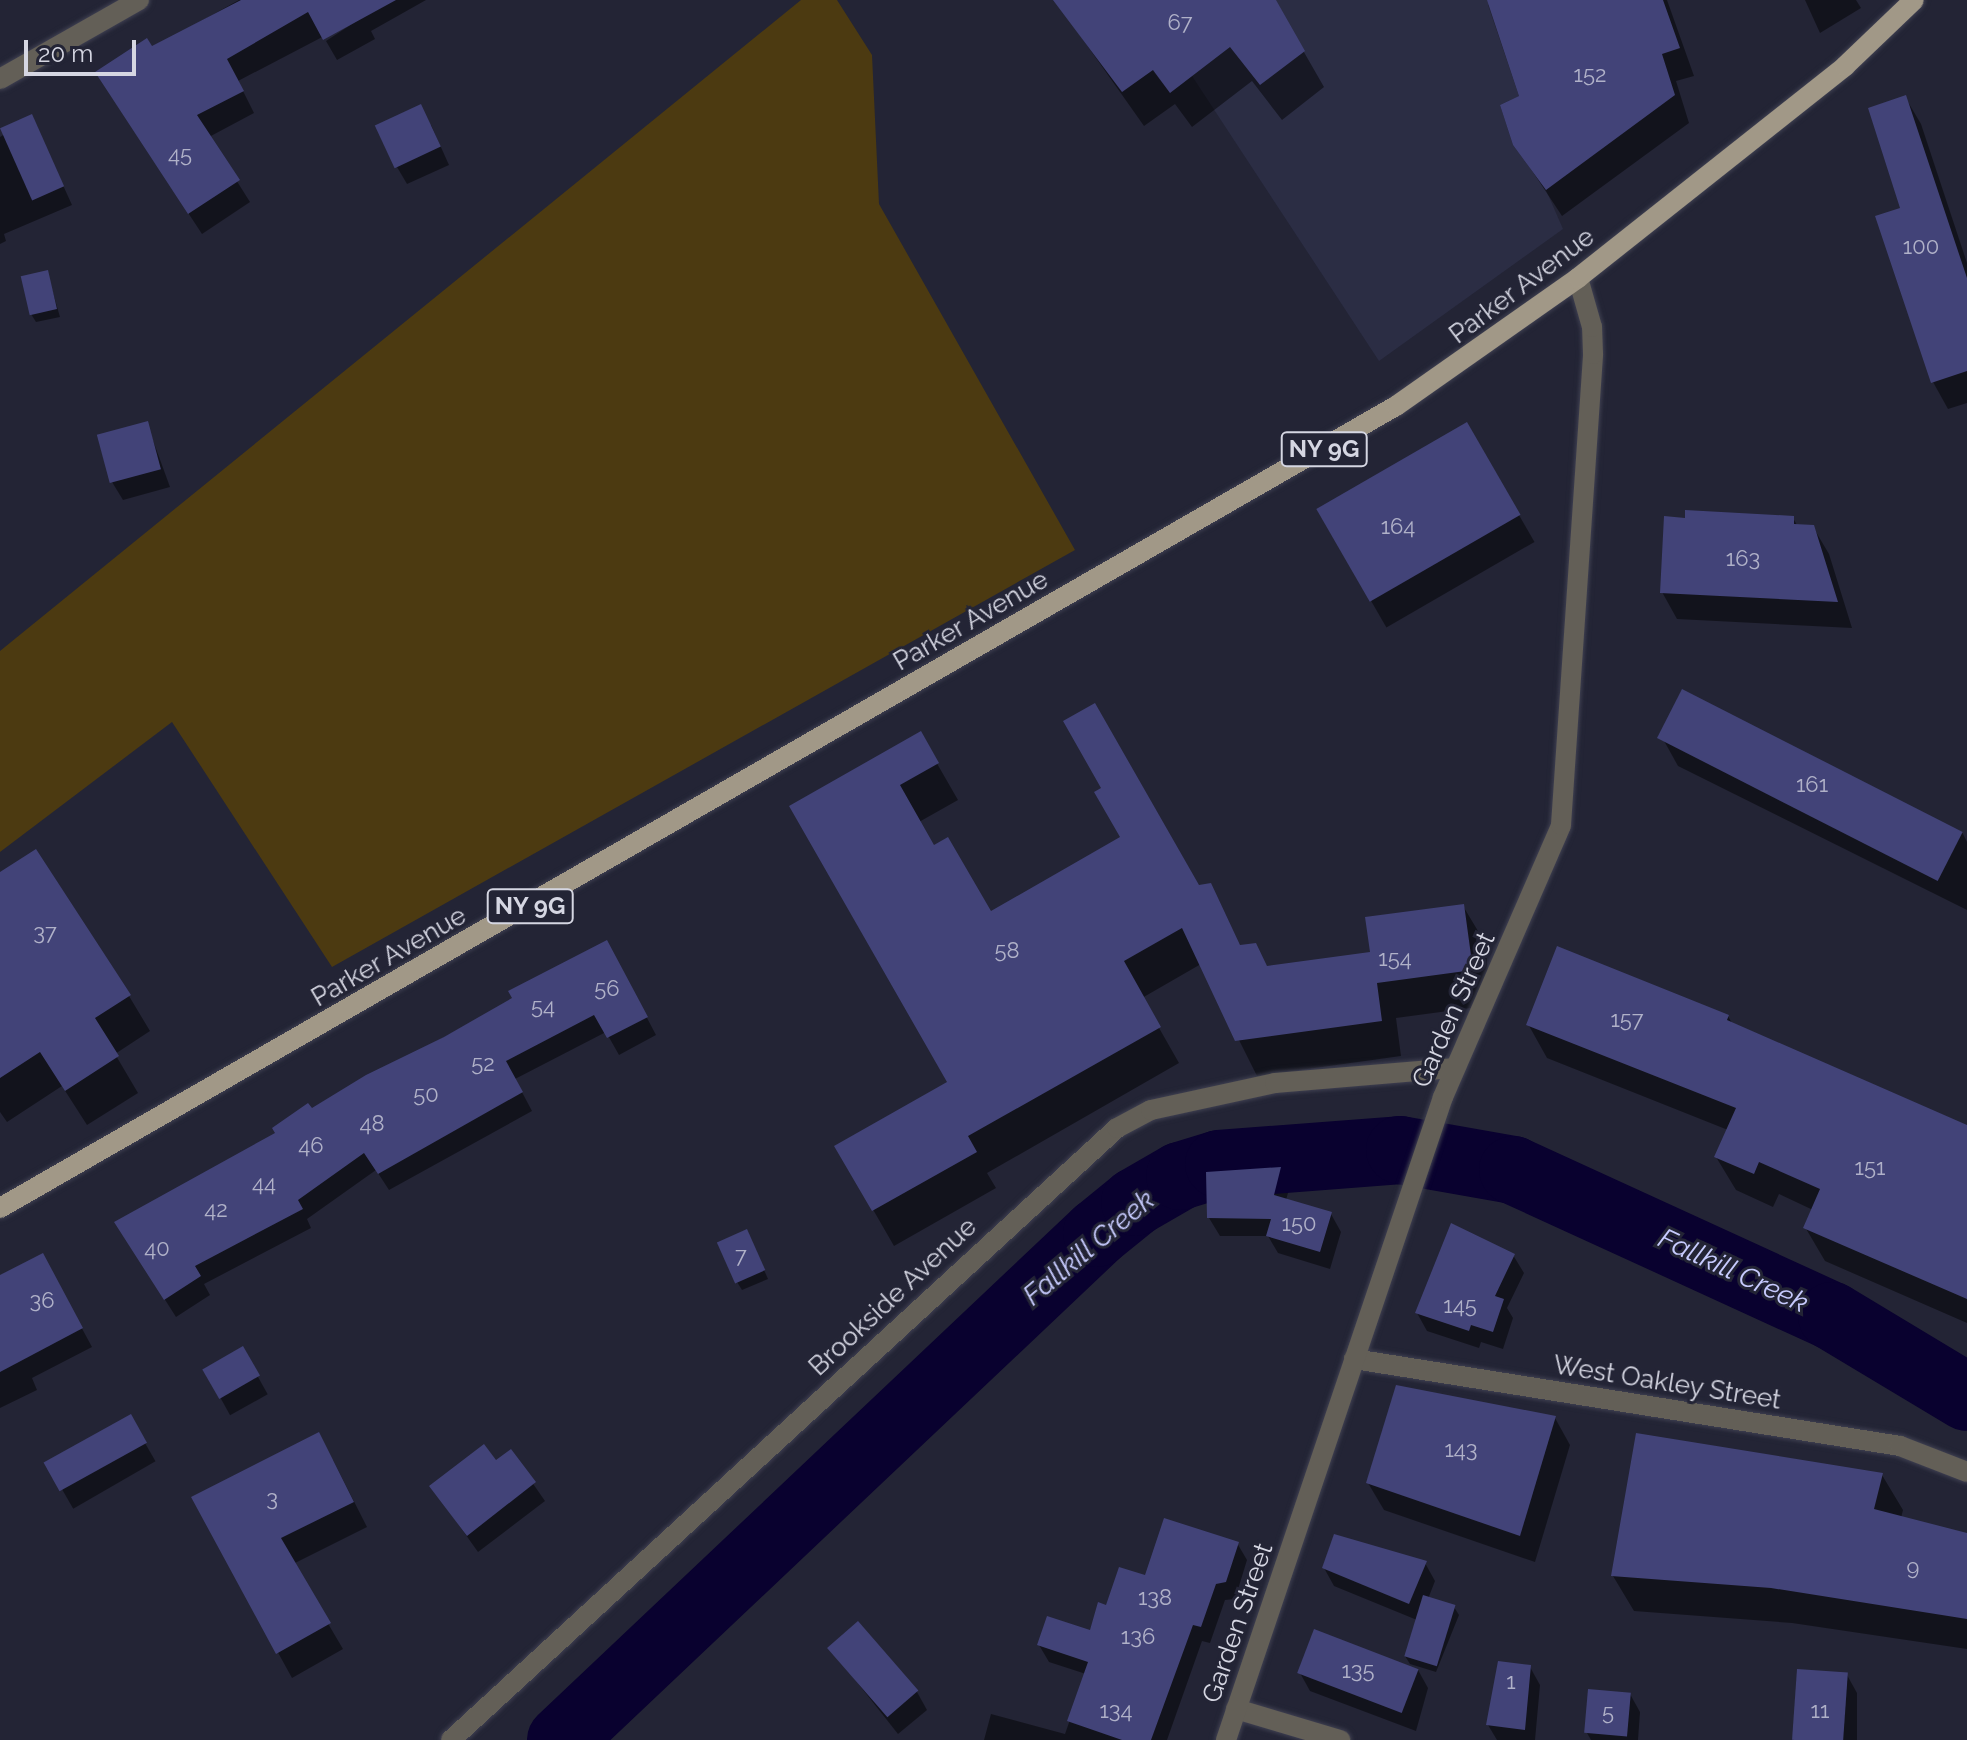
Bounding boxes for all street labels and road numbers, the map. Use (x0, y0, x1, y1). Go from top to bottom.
street label: Parker Avenue (1443, 221, 1601, 351)
road number: NY 9G (1280, 429, 1368, 469)
street label: Parker Avenue (888, 564, 1054, 678)
road number: NY 9G (486, 886, 574, 926)
street label: Parker Avenue (306, 900, 472, 1014)
street label: Garden Street (1406, 927, 1502, 1093)
street label: Brookside Avenue (803, 1211, 983, 1383)
street label: West Oakley Street (1551, 1350, 1783, 1416)
street label: Garden Street (1196, 1539, 1280, 1707)

